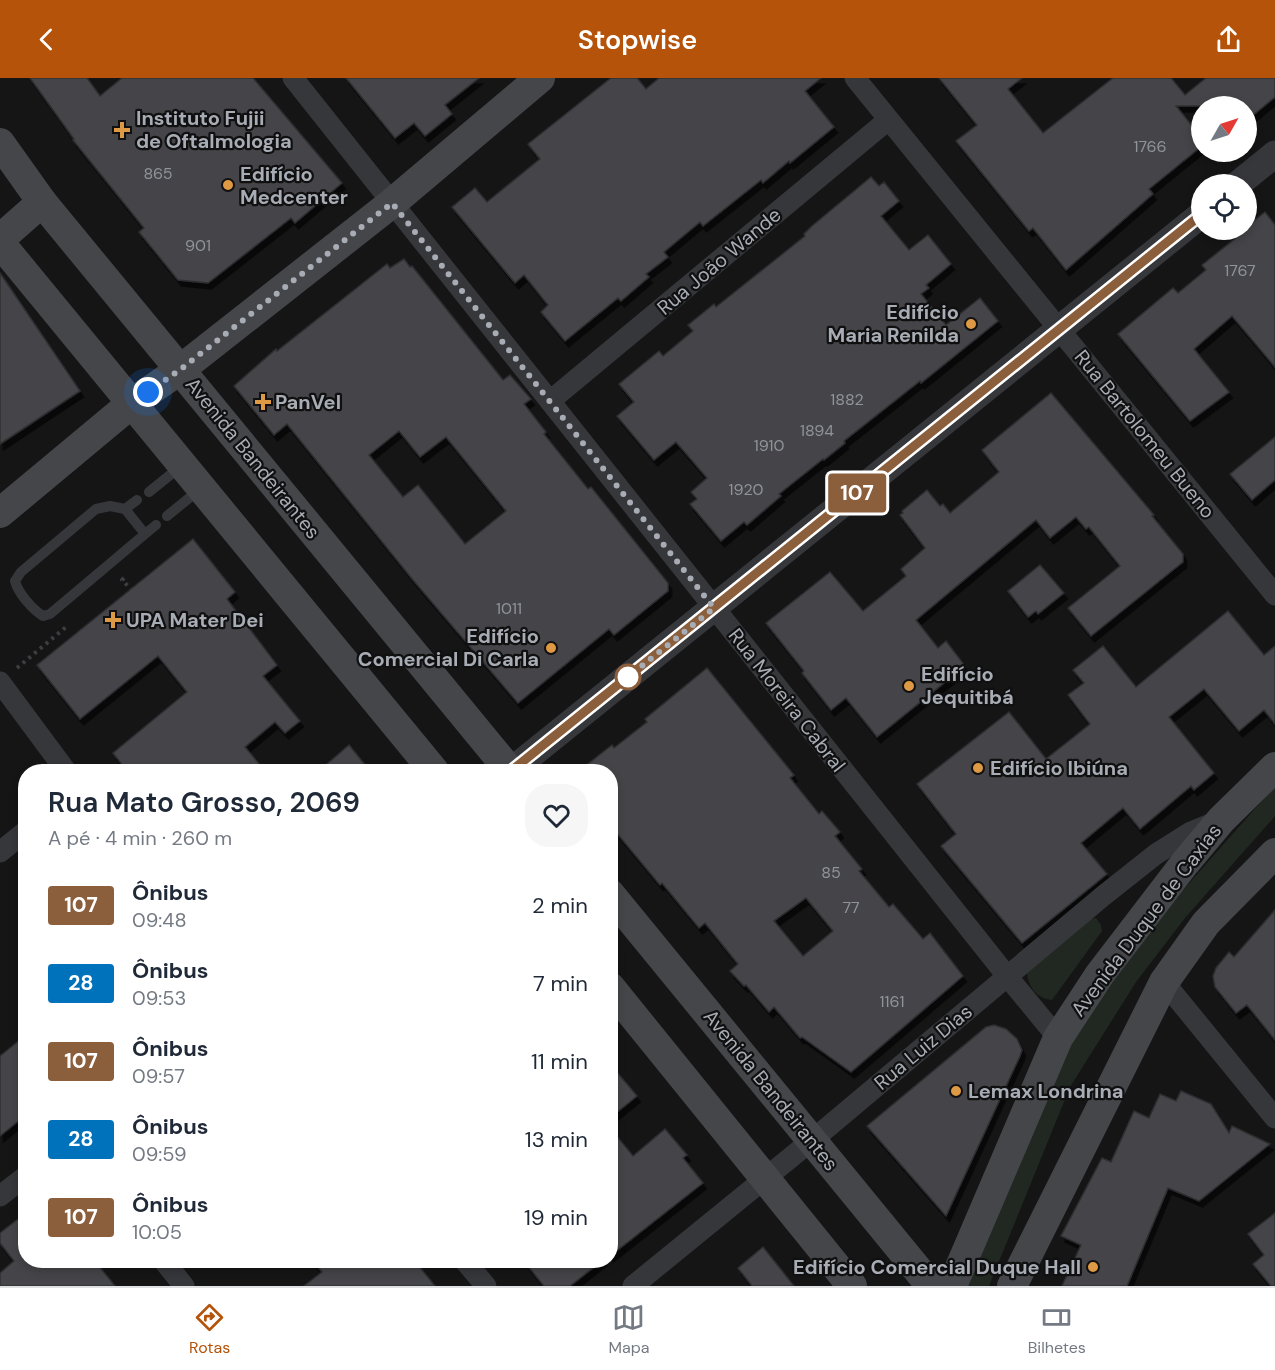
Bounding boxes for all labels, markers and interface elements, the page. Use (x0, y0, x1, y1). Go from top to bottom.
text: Stopwise (578, 22, 697, 57)
icon: back (30, 23, 63, 56)
icon: share (1212, 23, 1245, 56)
north arrow (1191, 96, 1257, 162)
map controls (1191, 96, 1257, 240)
place label: Instituto Fujii de Oftalmologia (136, 105, 292, 154)
marker: Instituto Fujii de Oftalmologia (113, 121, 131, 139)
house number: 1766 (1133, 136, 1167, 157)
place label: Edifício Medcenter (240, 161, 348, 210)
house number: 865 (143, 163, 173, 184)
button: locate (1191, 174, 1257, 240)
marker: Edifício Medcenter (221, 178, 235, 192)
street label: Rua João Wande (652, 202, 786, 320)
house number: 901 (185, 235, 211, 256)
house number: 1767 (1224, 260, 1256, 281)
place label: Edifício Maria Renilda (827, 299, 959, 348)
marker: Edifício Maria Renilda (964, 317, 978, 331)
street label: Rua Bartolomeu Bueno (1069, 344, 1221, 524)
street label: Avenida Bandeirantes (180, 372, 326, 544)
your location (133, 377, 163, 407)
place label: PanVel (275, 389, 341, 415)
house number: 1882 (830, 389, 864, 410)
marker: PanVel (256, 395, 270, 409)
house number: 1894 (800, 420, 834, 441)
house number: 1910 (754, 435, 784, 456)
line badge: 107 (822, 474, 892, 512)
house number: 1920 (729, 479, 763, 500)
text: 107 (840, 479, 874, 507)
house number: 1011 (496, 598, 522, 619)
place label: UPA Mater Dei (126, 607, 264, 633)
marker: UPA Mater Dei (104, 611, 122, 629)
place label: Edifício Comercial Di Carla (358, 623, 539, 672)
street label: Rua Moreira Cabral (723, 623, 851, 777)
marker: Edifício Comercial Di Carla (544, 641, 558, 655)
place label: Edifício Jequitibá (921, 661, 1014, 710)
unlabelled marker (615, 664, 641, 690)
marker: Edifício Jequitibá (902, 679, 916, 693)
place label: Edifício Ibiúna (990, 755, 1128, 781)
marker: Edifício Ibiúna (971, 761, 985, 775)
text: Rua Mato Grosso, 2069 (48, 784, 360, 821)
button: heart (525, 784, 588, 847)
street label: Avenida Duque de Caxias (1065, 818, 1227, 1022)
text: A pé · 4 min · 260 m (48, 825, 232, 851)
house number: 85 (821, 862, 841, 883)
text: Ônibus (132, 878, 209, 907)
text: 107 (64, 891, 98, 919)
text: 2 min (532, 891, 588, 920)
house number: 77 (842, 897, 860, 918)
text: 09:48 (132, 907, 187, 933)
text: Ônibus (132, 956, 209, 985)
text: 28 (68, 969, 94, 997)
text: 7 min (533, 969, 588, 998)
text: 09:53 (132, 985, 186, 1011)
house number: 1161 (879, 991, 905, 1012)
street label: Rua Luiz Dias (869, 998, 977, 1096)
street label: Avenida Bandeirantes (698, 1004, 844, 1176)
text: Ônibus (132, 1034, 209, 1063)
text: 107 (64, 1047, 98, 1075)
text: 11 min (531, 1047, 588, 1076)
text: 09:57 (132, 1063, 185, 1089)
place label: Lemax Londrina (968, 1078, 1123, 1104)
marker: Lemax Londrina (949, 1084, 963, 1098)
text: Ônibus (132, 1112, 209, 1141)
text: 28 (68, 1125, 94, 1153)
text: 13 min (525, 1125, 588, 1154)
text: 09:59 (132, 1141, 186, 1167)
text: Ônibus (132, 1190, 209, 1219)
text: 107 (64, 1203, 98, 1231)
text: 19 min (524, 1203, 588, 1232)
text: 10:05 (132, 1219, 182, 1245)
place label: Edifício Comercial Duque Hall (793, 1254, 1081, 1280)
marker: Edifício Comercial Duque Hall (1086, 1260, 1100, 1274)
tab: Rotas (189, 1301, 230, 1358)
tab: Mapa (609, 1301, 649, 1358)
tab: Bilhetes (1028, 1301, 1086, 1358)

